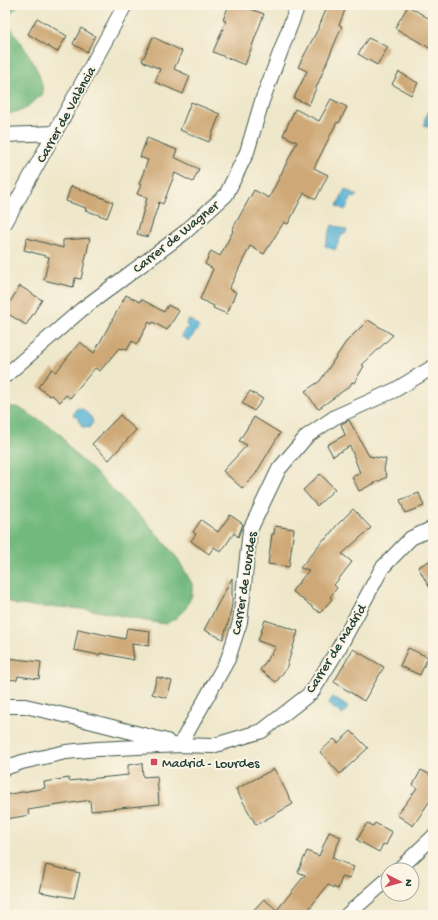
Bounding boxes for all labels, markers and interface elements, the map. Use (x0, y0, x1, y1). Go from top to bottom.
street label: Carrer de València (34, 63, 101, 166)
street label: Carrer de Wagner (130, 197, 224, 278)
street label: Carrer de Lourdes (229, 530, 262, 636)
street label: Carrer de Madrid (303, 600, 372, 697)
place label: Madrid - Lourdes (162, 756, 260, 773)
marker: Madrid - Lourdes (149, 757, 159, 767)
north arrow (380, 862, 420, 902)
text: N (402, 879, 414, 887)

